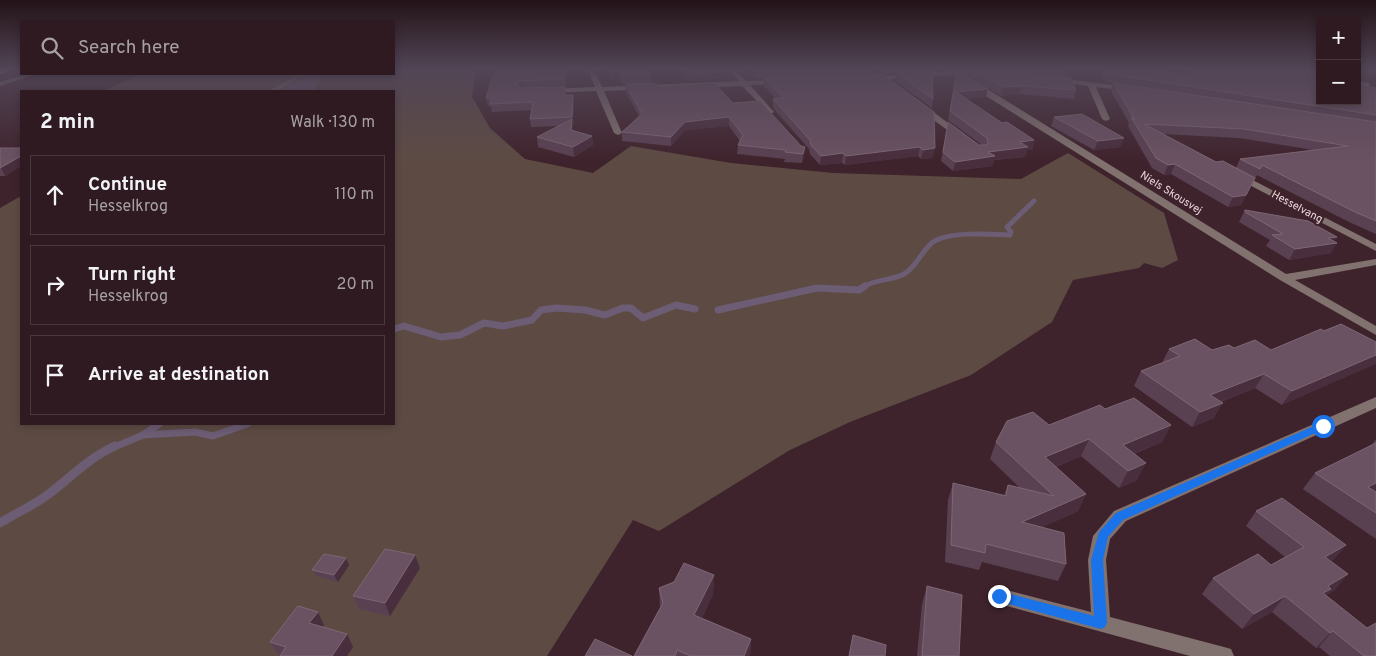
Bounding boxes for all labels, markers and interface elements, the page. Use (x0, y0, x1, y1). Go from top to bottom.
map controls (1316, 15, 1361, 105)
button: + (1316, 15, 1361, 60)
search box (20, 20, 395, 75)
icon: search (38, 34, 66, 62)
text: Search here (78, 36, 180, 60)
button: − (1316, 60, 1361, 105)
text: 2 min (40, 109, 95, 136)
text: Walk · 130 m (290, 113, 375, 133)
street label: Niels Skousvej (1137, 168, 1205, 218)
text: Continue (88, 173, 167, 197)
icon: ahead (41, 181, 69, 209)
text: 110 m (334, 185, 374, 205)
street label: Hesselvang (1269, 188, 1325, 226)
text: Hesselkrog (88, 197, 168, 217)
text: Turn right (88, 263, 176, 287)
icon: right (41, 271, 69, 299)
text: 20 m (337, 275, 374, 295)
text: Hesselkrog (88, 287, 168, 307)
icon: arrive (41, 361, 69, 389)
text: Arrive at destination (88, 363, 269, 387)
route start (1312, 415, 1335, 438)
route end (988, 585, 1011, 608)

